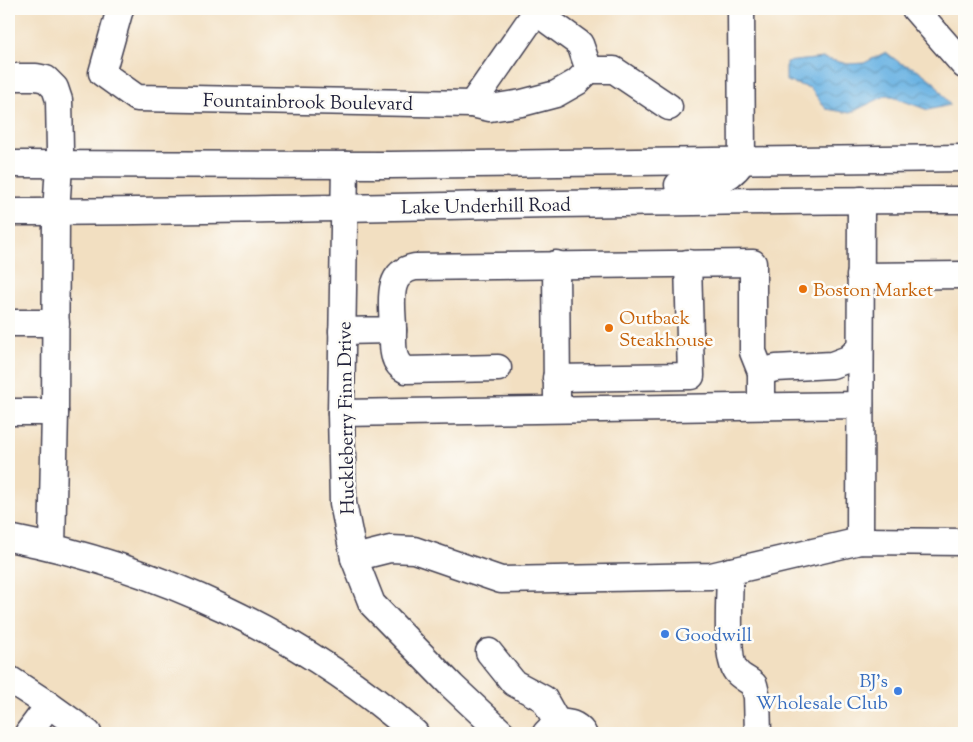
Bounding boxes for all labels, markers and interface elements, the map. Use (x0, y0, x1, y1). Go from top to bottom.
street label: Fountainbrook Boulevard (203, 88, 414, 119)
street label: Lake Underhill Road (401, 193, 572, 222)
place label: Boston Market (813, 278, 934, 305)
marker: Boston Market (797, 283, 809, 295)
place label: Outback Steakhouse (619, 306, 714, 355)
street label: Huckleberry Finn Drive (332, 321, 363, 515)
marker: Outback Steakhouse (603, 322, 615, 334)
place label: Goodwill (675, 623, 752, 650)
marker: Goodwill (659, 628, 671, 640)
place label: BJ's Wholesale Club (756, 669, 888, 718)
marker: BJ's Wholesale Club (892, 685, 904, 697)

